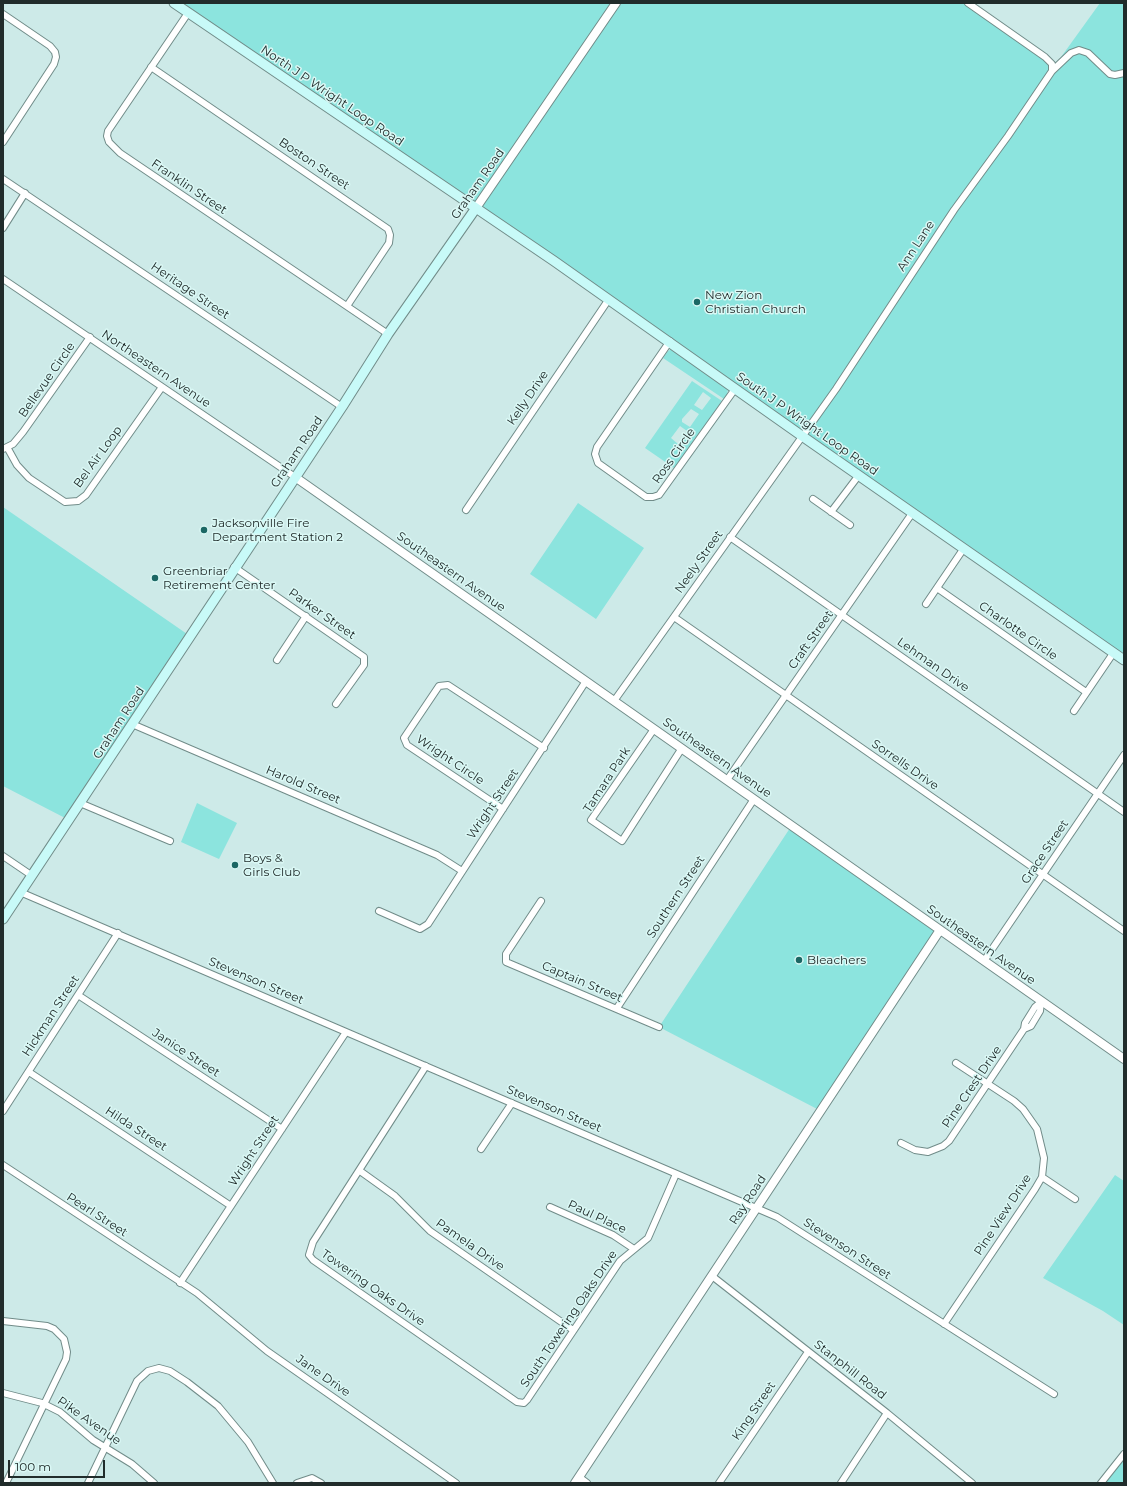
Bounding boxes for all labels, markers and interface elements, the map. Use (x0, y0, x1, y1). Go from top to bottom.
street label: North J P Wright Loop Road (258, 43, 406, 149)
street label: Boston Street (276, 135, 352, 193)
street label: Graham Road (448, 146, 508, 222)
street label: Franklin Street (148, 156, 230, 218)
street label: Ann Lane (894, 218, 938, 274)
street label: Heritage Street (148, 259, 232, 323)
place label: New Zion Christian Church (705, 288, 806, 316)
marker: New Zion Christian Church (692, 297, 702, 307)
street label: Northeastern Avenue (99, 327, 213, 411)
street label: Bellevue Circle (16, 340, 78, 420)
street label: Kelly Drive (504, 368, 552, 428)
street label: South J P Wright Loop Road (733, 369, 881, 479)
street label: Graham Road (268, 414, 326, 490)
street label: Bel Air Loop (71, 423, 125, 491)
street label: Ross Circle (650, 425, 698, 487)
place label: Jacksonville Fire Department Station 2 (212, 516, 343, 544)
marker: Jacksonville Fire Department Station 2 (199, 525, 209, 535)
street label: Neely Street (672, 528, 726, 596)
street label: Southeastern Avenue (394, 529, 508, 615)
place label: Greenbriar Retirement Center (163, 564, 275, 592)
marker: Greenbriar Retirement Center (150, 573, 160, 583)
street label: Parker Street (286, 586, 358, 642)
street label: Charlotte Circle (976, 599, 1060, 663)
street label: Craft Street (786, 608, 836, 672)
street label: Lehman Drive (894, 635, 972, 695)
street label: Graham Road (90, 684, 148, 762)
street label: Southeastern Avenue (660, 715, 774, 801)
street label: Wright Circle (413, 732, 487, 788)
street label: Sorrells Drive (869, 737, 941, 793)
street label: Tamara Park (580, 744, 634, 816)
street label: Harold Street (263, 763, 343, 807)
street label: Wright Street (464, 766, 522, 842)
street label: Grace Street (1018, 817, 1072, 887)
place label: Boys & Girls Club (243, 851, 300, 879)
street label: Southern Street (644, 853, 708, 941)
marker: Boys & Girls Club (230, 860, 240, 870)
street label: Southeastern Avenue (924, 902, 1038, 988)
place label: Bleachers (807, 953, 866, 967)
street label: Stevenson Street (206, 954, 306, 1008)
marker: Bleachers (794, 955, 804, 965)
street label: Captain Street (540, 959, 624, 1005)
street label: Hickman Street (19, 973, 83, 1059)
street label: Janice Street (149, 1026, 223, 1080)
street label: Pine Crest Drive (939, 1043, 1005, 1131)
street label: Stevenson Street (504, 1082, 604, 1136)
street label: Hilda Street (102, 1104, 170, 1154)
street label: Wright Street (226, 1113, 282, 1189)
street label: Ray Road (727, 1172, 769, 1228)
street label: Pine View Drive (971, 1172, 1035, 1258)
street label: Pearl Street (64, 1190, 130, 1240)
street label: Paul Place (566, 1197, 628, 1237)
street label: Stevenson Street (800, 1215, 894, 1283)
street label: Pamela Drive (433, 1216, 507, 1274)
street label: Towering Oaks Drive (318, 1247, 428, 1329)
street label: South Towering Oaks Drive (518, 1248, 620, 1390)
street label: Stanphill Road (811, 1337, 889, 1403)
street label: Jane Drive (293, 1352, 353, 1400)
street label: King Street (729, 1379, 779, 1443)
street label: Pike Avenue (54, 1394, 124, 1448)
scale bar (10, 1452, 107, 1478)
text: 100 m (15, 1459, 51, 1474)

